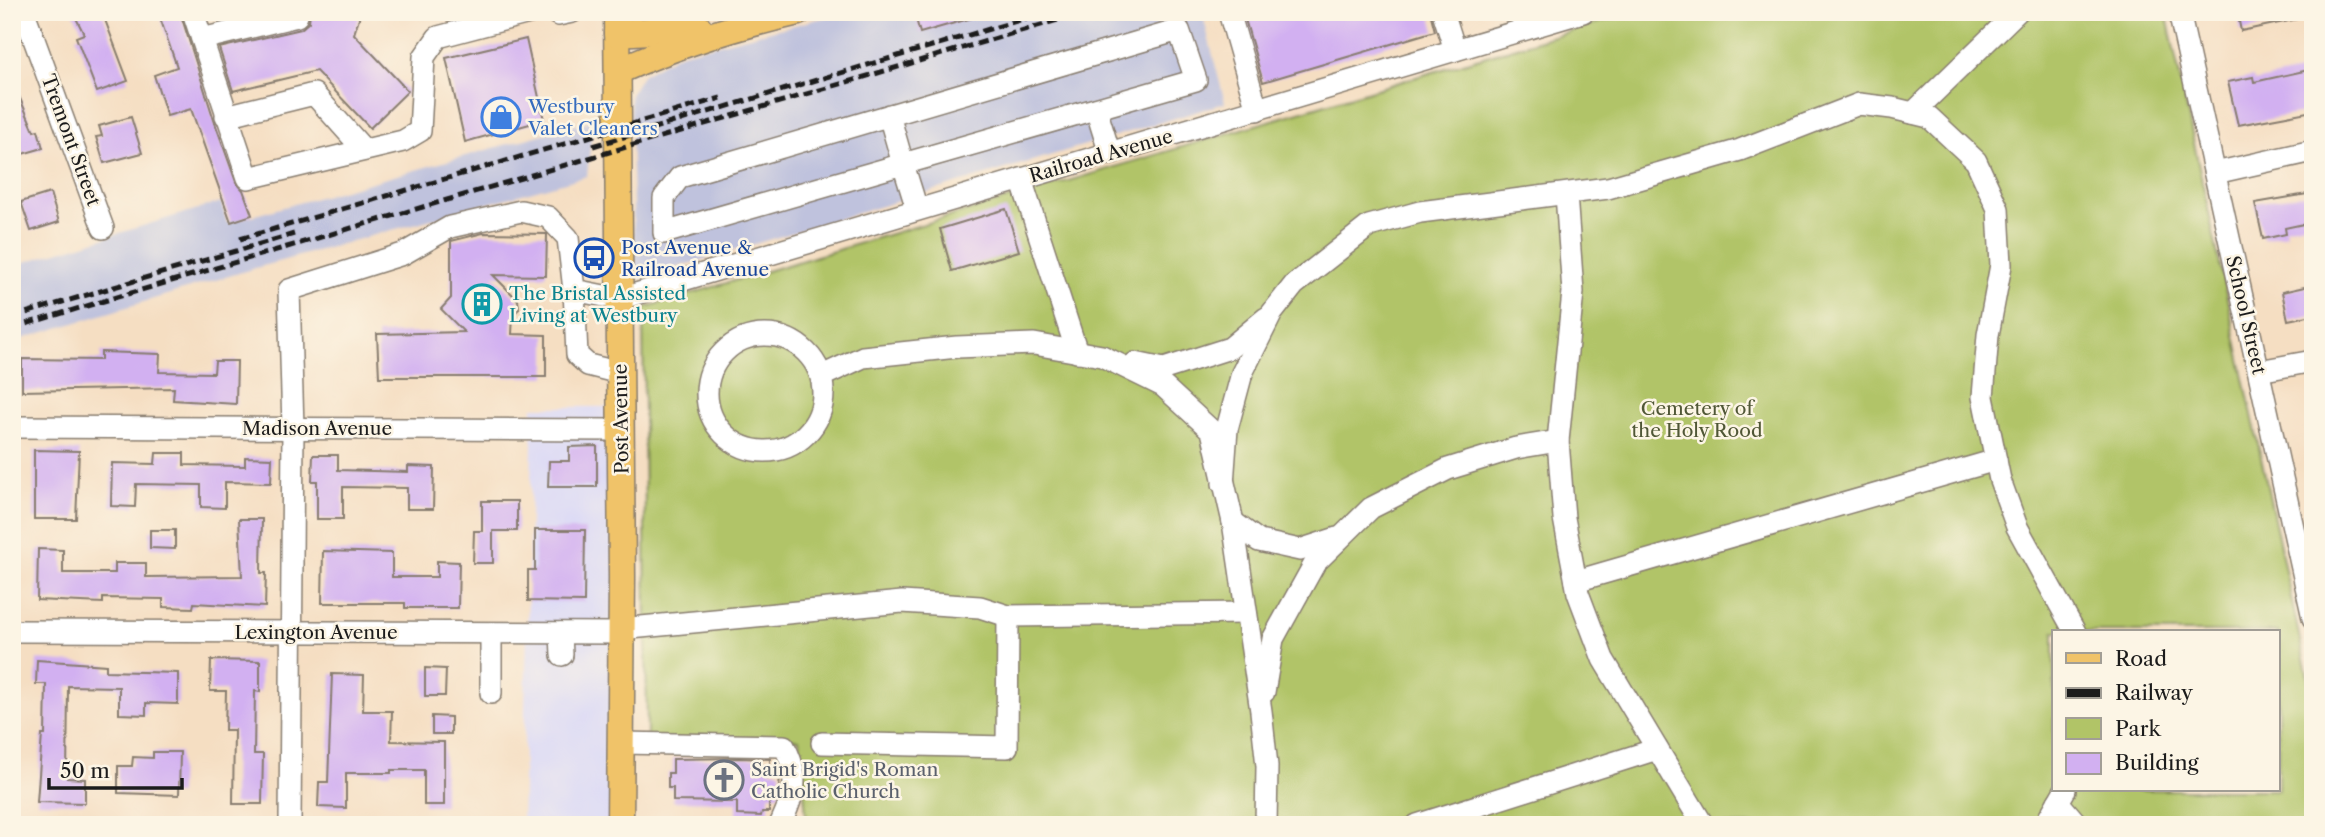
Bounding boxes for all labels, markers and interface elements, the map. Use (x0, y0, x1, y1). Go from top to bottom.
street label: Tremont Street (37, 71, 106, 209)
place label: Westbury Valet Cleaners (527, 95, 658, 140)
shop icon: Westbury Valet Cleaners (480, 96, 522, 138)
street label: Railroad Avenue (1027, 125, 1175, 187)
place label: Post Avenue & Railroad Avenue (621, 236, 769, 281)
bus stop icon: Post Avenue & Railroad Avenue (573, 237, 615, 279)
street label: School Street (2221, 253, 2271, 377)
place label: The Bristal Assisted Living at Westbury (509, 282, 687, 327)
building icon: The Bristal Assisted Living at Westbury (461, 283, 503, 325)
street label: Post Avenue (609, 364, 633, 474)
park label: Cemetery of the Holy Rood (1632, 397, 1763, 442)
street label: Madison Avenue (242, 417, 392, 440)
street label: Lexington Avenue (234, 621, 398, 644)
legend (2052, 630, 2280, 792)
text: Road (2115, 646, 2167, 671)
text: Railway (2115, 680, 2193, 705)
text: Park (2115, 716, 2161, 741)
scale bar (49, 746, 182, 790)
text: Building (2115, 750, 2200, 775)
text: 50 m (60, 758, 110, 783)
place label: Saint Brigid's Roman Catholic Church (751, 758, 939, 803)
church icon: Saint Brigid's Roman Catholic Church (703, 759, 745, 801)

